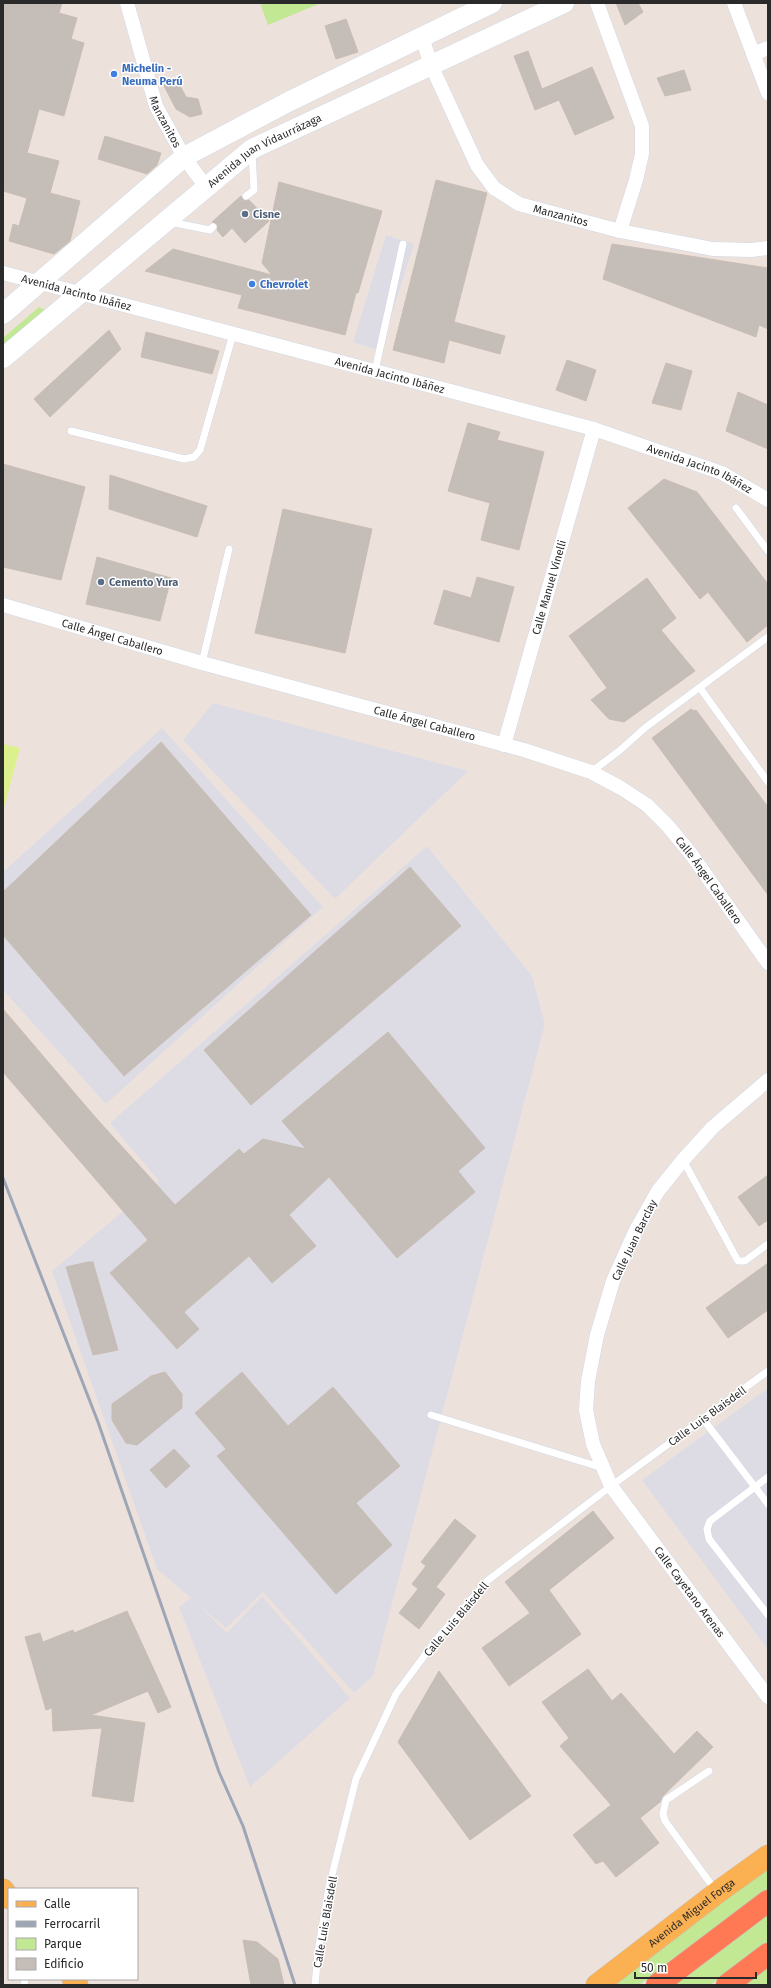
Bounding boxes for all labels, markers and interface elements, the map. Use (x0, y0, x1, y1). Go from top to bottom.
place label: Michelin - Neuma Perú (122, 62, 183, 88)
marker: Michelin - Neuma Perú (109, 69, 119, 79)
street label: Manzanitos (146, 94, 184, 150)
street label: Avenida Juan Vidaurrázaga (205, 111, 324, 190)
street label: Manzanitos (532, 202, 590, 229)
place label: Cisne (253, 208, 280, 221)
marker: Cisne (240, 209, 250, 219)
street label: Avenida Jacinto Ibáñez (20, 272, 133, 314)
place label: Chevrolet (260, 278, 309, 291)
marker: Chevrolet (247, 279, 257, 289)
street label: Avenida Jacinto Ibáñez (333, 355, 446, 396)
street label: Avenida Jacinto Ibáñez (645, 442, 754, 496)
street label: Calle Manuel Vinelli (530, 538, 569, 636)
place label: Cemento Yura (109, 576, 178, 589)
marker: Cemento Yura (96, 577, 106, 587)
street label: Calle Ángel Caballero (60, 616, 164, 658)
street label: Calle Ángel Caballero (372, 704, 477, 744)
street label: Calle Ángel Caballero (672, 834, 744, 927)
street label: Calle Juan Barclay (609, 1197, 660, 1283)
street label: Calle Luis Blaisdell (666, 1384, 749, 1449)
street label: Calle Cayetano Arenas (651, 1544, 727, 1640)
street label: Calle Luis Blaisdell (421, 1579, 491, 1659)
street label: Calle Luis Blaisdell (311, 1875, 340, 1969)
street label: Avenida Miguel Forga (646, 1876, 738, 1950)
legend (8, 1888, 138, 1980)
text: Calle (44, 1897, 71, 1911)
text: Ferrocarril (44, 1917, 101, 1931)
text: Parque (44, 1937, 82, 1951)
scale bar (635, 1954, 756, 1980)
text: Edificio (44, 1957, 84, 1971)
text: 50 m (641, 1961, 667, 1975)

